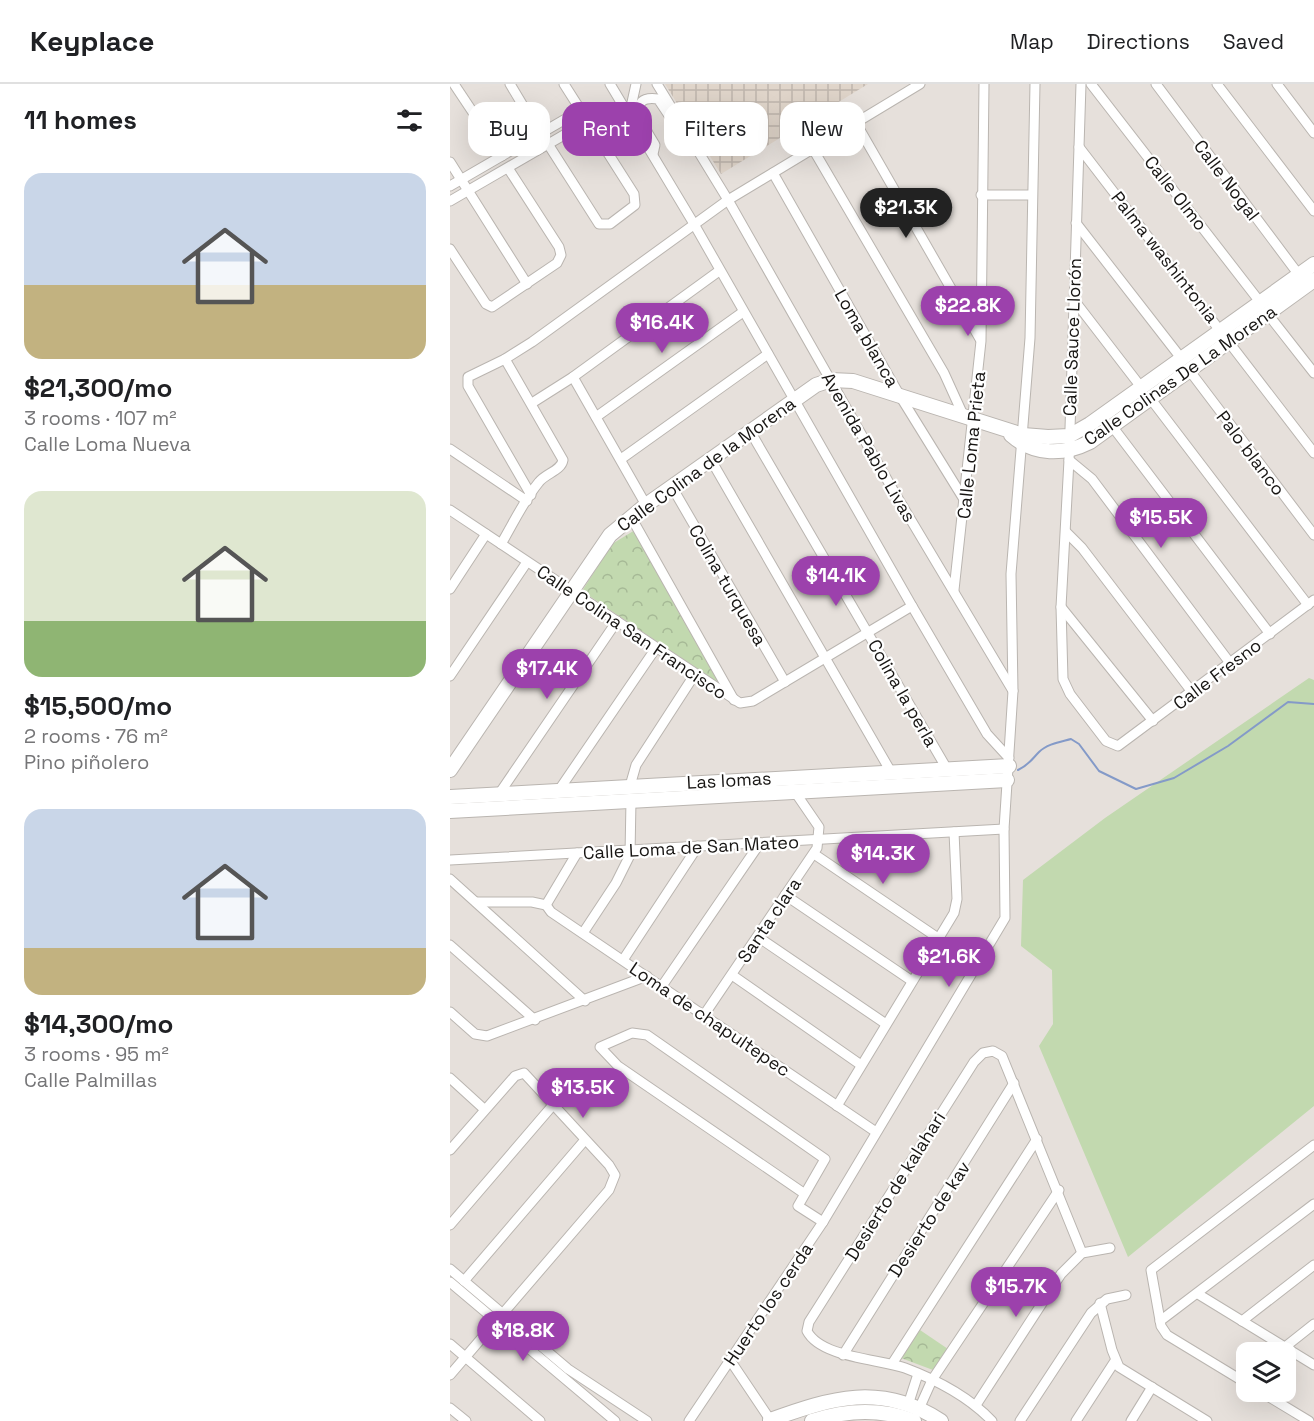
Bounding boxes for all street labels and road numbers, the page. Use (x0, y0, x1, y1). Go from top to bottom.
street label: Calle Nogal (1189, 135, 1265, 225)
street label: Calle Olmo (1140, 151, 1212, 235)
street label: Palma washintonia (1106, 186, 1224, 328)
street label: Calle Sauce Llorón (1058, 258, 1086, 416)
street label: Loma blanca (830, 285, 904, 391)
street label: Calle Colinas De La Morena (1079, 300, 1281, 450)
street label: Avenida Pablo Livas (817, 368, 921, 526)
street label: Calle Loma Prieta (952, 370, 990, 520)
street label: Calle Colina de la Morena (612, 392, 800, 536)
street label: Palo blanco (1212, 406, 1290, 500)
street label: Colina turquesa (684, 520, 772, 650)
street label: Calle Colina San Francisco (532, 560, 732, 704)
street label: Calle Fresno (1168, 633, 1266, 715)
street label: Colina la perla (863, 635, 943, 751)
street label: Las lomas (686, 766, 772, 794)
street label: Calle Loma de San Mateo (582, 830, 800, 864)
street label: Santa clara (732, 873, 806, 967)
street label: Loma de chapultepec (625, 957, 795, 1081)
street label: Desierto de kalahari (840, 1107, 950, 1265)
street label: Desierto de kav (883, 1156, 975, 1281)
street label: Huerto los cerda (718, 1238, 818, 1370)

